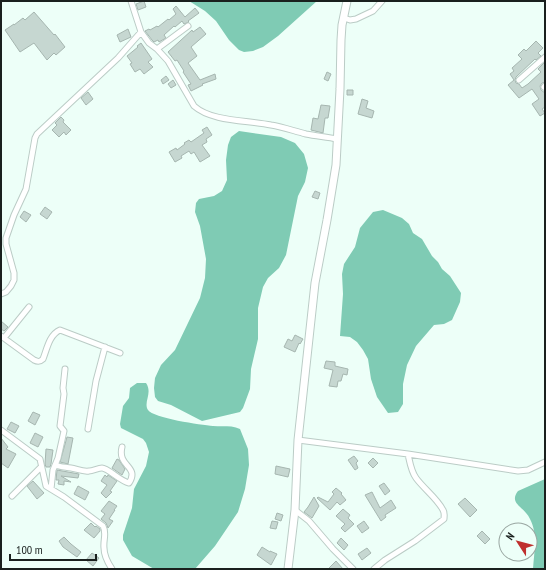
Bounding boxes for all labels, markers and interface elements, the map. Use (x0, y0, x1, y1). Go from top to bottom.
north arrow (498, 522, 538, 562)
text: N (502, 530, 517, 543)
scale bar (10, 536, 96, 562)
text: 100 m (16, 542, 43, 557)

